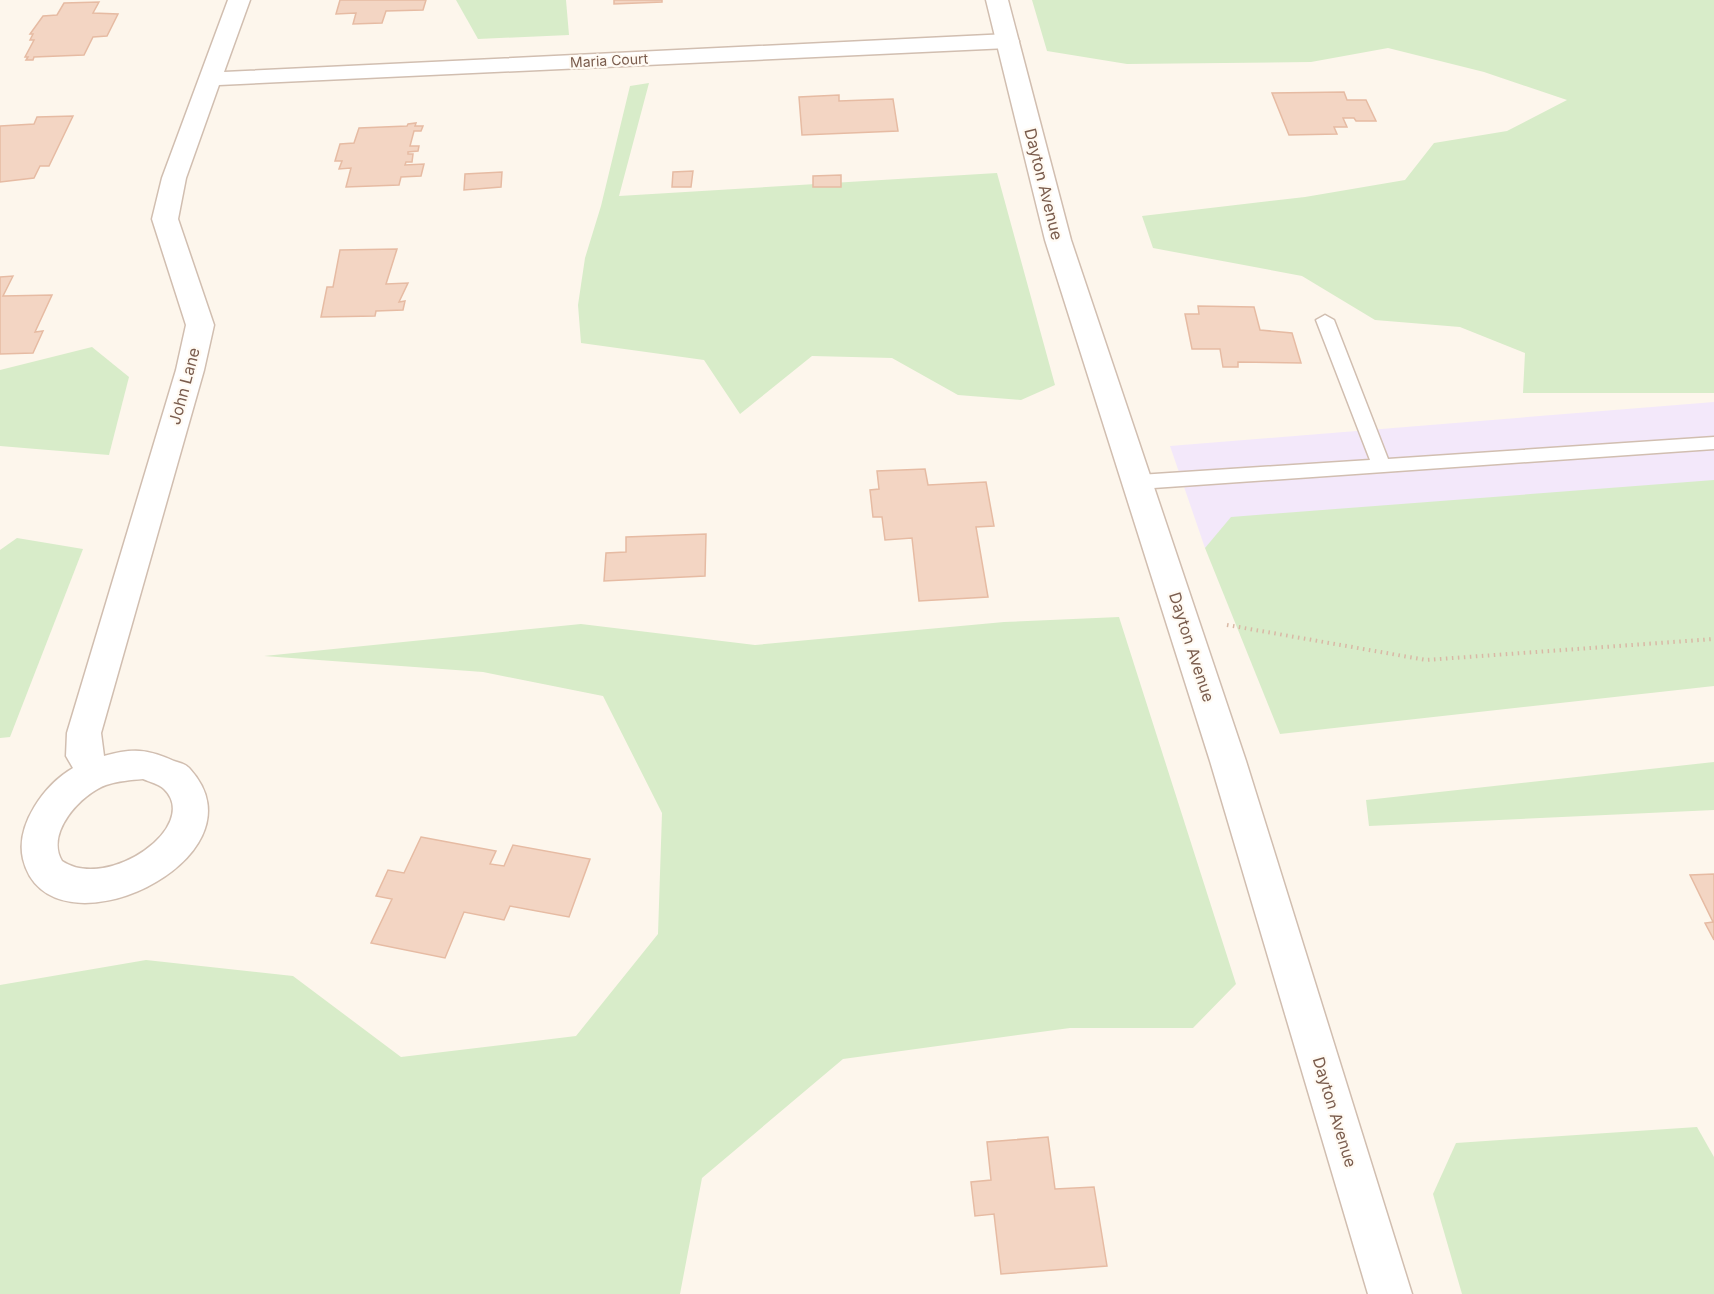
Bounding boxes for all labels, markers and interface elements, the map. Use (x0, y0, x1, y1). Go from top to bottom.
street label: Maria Court (570, 49, 649, 71)
street label: Dayton Avenue (1020, 126, 1068, 242)
street label: John Lane (164, 345, 204, 427)
street label: Dayton Avenue (1165, 590, 1219, 704)
street label: Dayton Avenue (1309, 1054, 1361, 1170)

